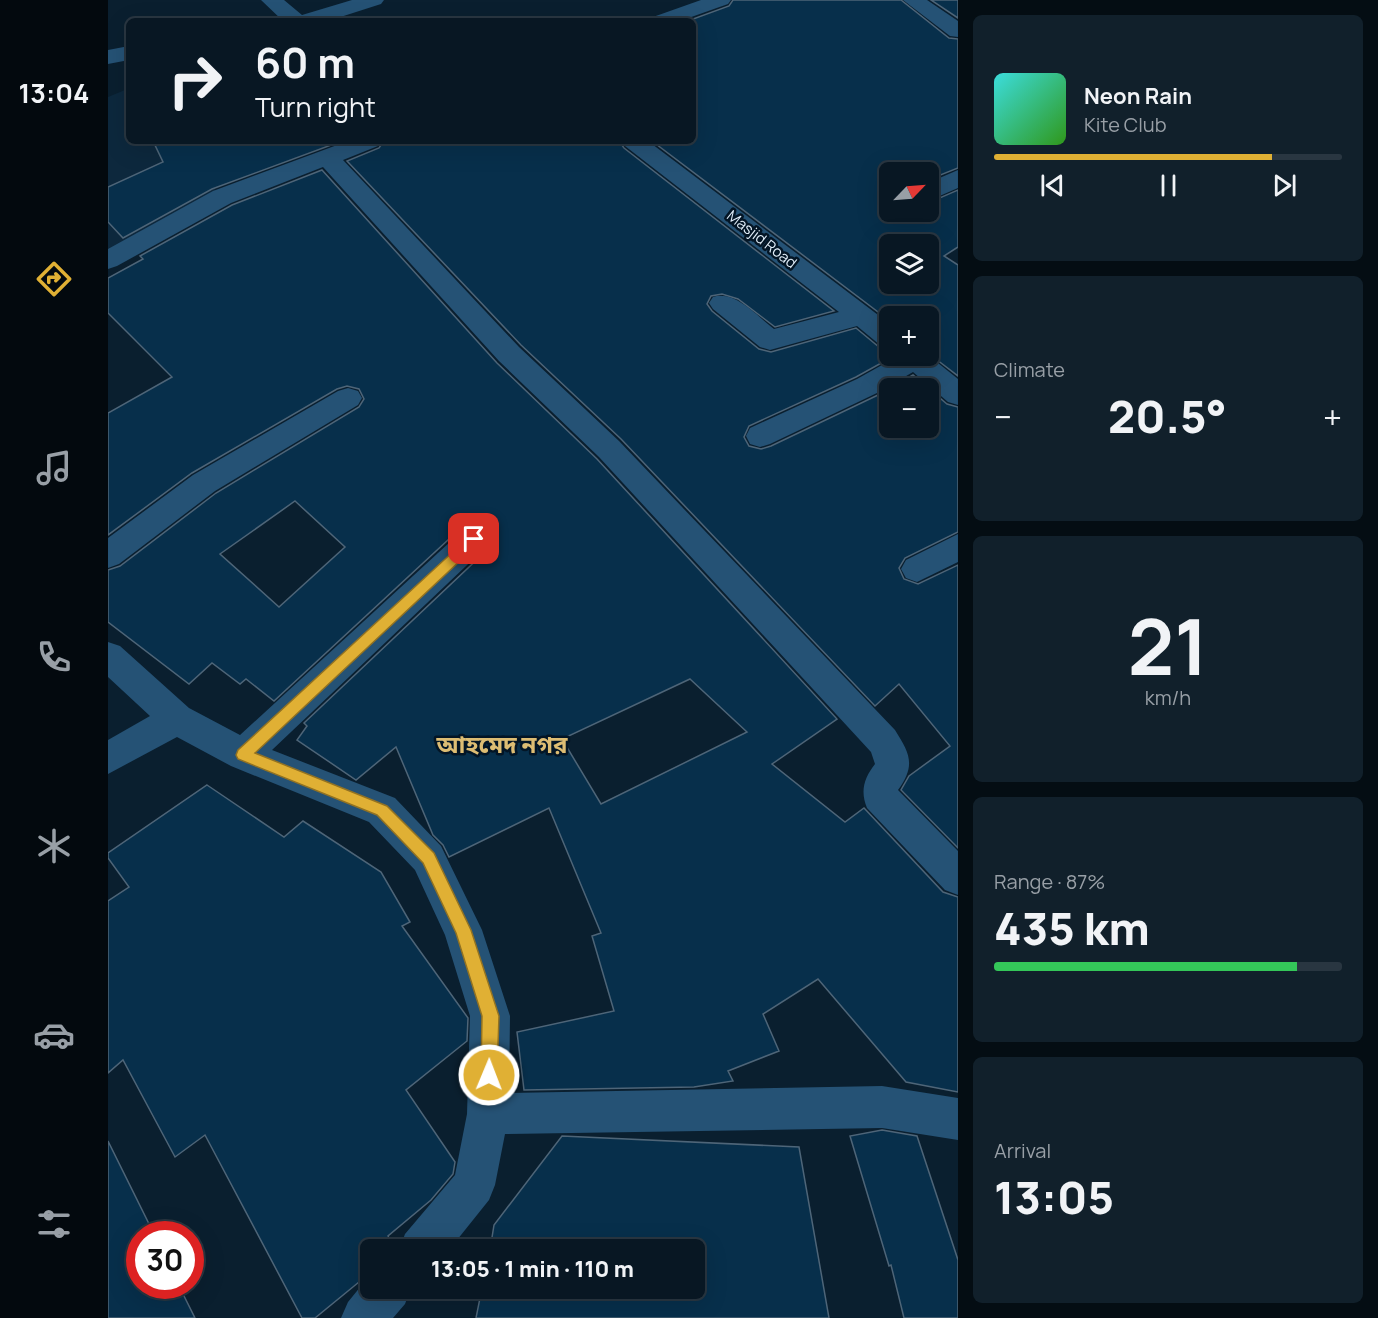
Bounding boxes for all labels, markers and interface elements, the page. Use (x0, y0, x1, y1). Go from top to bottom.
text: 60 m (255, 33, 355, 91)
icon: right (156, 42, 234, 120)
text: 13:04 (19, 74, 89, 111)
text: Neon Rain (1084, 81, 1192, 111)
text: Turn right (255, 88, 376, 125)
text: Kite Club (1084, 111, 1167, 138)
north arrow (879, 162, 939, 222)
map controls (879, 162, 939, 438)
icon: previous (1036, 169, 1069, 202)
icon: pause (1152, 169, 1185, 202)
icon: next (1268, 169, 1301, 202)
street label: Masjid Road (723, 205, 801, 273)
button: layers (879, 234, 939, 294)
icon: directions (33, 258, 75, 300)
button: + (879, 306, 939, 366)
text: Climate (994, 356, 1065, 383)
button: − (879, 378, 939, 438)
text: 20.5° (1108, 385, 1227, 447)
text: − (994, 394, 1012, 439)
text: + (1323, 394, 1342, 439)
icon: music (33, 447, 75, 489)
pin (448, 513, 499, 564)
icon: arrive (457, 522, 490, 555)
text: 21 (1128, 592, 1208, 698)
icon: phone (33, 636, 75, 678)
text: km/h (1145, 684, 1191, 711)
district label: আহমেদ নগর (436, 727, 568, 760)
icon: climate (33, 825, 75, 867)
text: Range · 87% (994, 868, 1105, 895)
text: 435 km (994, 897, 1150, 959)
icon: car (33, 1014, 75, 1056)
position arrow (457, 1043, 521, 1107)
text: Arrival (994, 1137, 1051, 1164)
text: 13:05 (994, 1166, 1114, 1228)
icon: filters (33, 1203, 75, 1245)
speed limit sign: 30 (126, 1221, 204, 1299)
text: 13:05 · 1 min · 110 m (431, 1254, 634, 1284)

